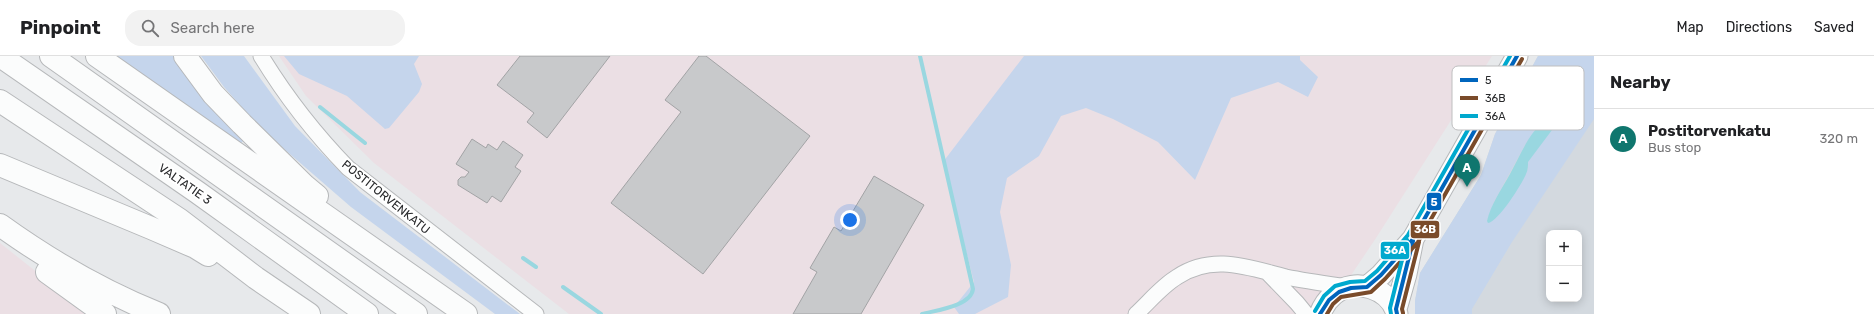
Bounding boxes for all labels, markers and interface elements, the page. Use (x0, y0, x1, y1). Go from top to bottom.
search box (125, 10, 405, 46)
text: Pinpoint (20, 16, 101, 39)
icon: search (139, 17, 161, 39)
text: Search here (171, 19, 255, 37)
text: Map (1677, 19, 1704, 36)
text: Directions (1726, 19, 1792, 36)
text: Saved (1814, 19, 1854, 36)
legend (1452, 66, 1584, 130)
text: Nearby (1610, 72, 1671, 92)
text: 5 (1485, 74, 1492, 87)
text: 36B (1485, 92, 1506, 105)
text: 36A (1485, 110, 1506, 123)
text: Postitorvenkatu (1648, 122, 1771, 140)
text: A (1618, 131, 1628, 146)
text: 320 m (1820, 131, 1858, 146)
text: Bus stop (1648, 140, 1701, 155)
pin: A (1454, 154, 1480, 187)
street label: POSTITORVENKATU (339, 157, 433, 237)
street label: VALTATIE 3 (156, 161, 214, 207)
line badge: 5 (1426, 192, 1442, 211)
text: 5 (1430, 196, 1438, 209)
your location (840, 210, 860, 230)
line badge: 36B (1410, 220, 1440, 239)
text: 36B (1414, 223, 1436, 236)
map controls (1546, 230, 1582, 302)
button: + (1546, 230, 1582, 266)
line badge: 36A (1380, 241, 1410, 260)
text: 36A (1384, 244, 1406, 257)
button: − (1546, 266, 1582, 302)

